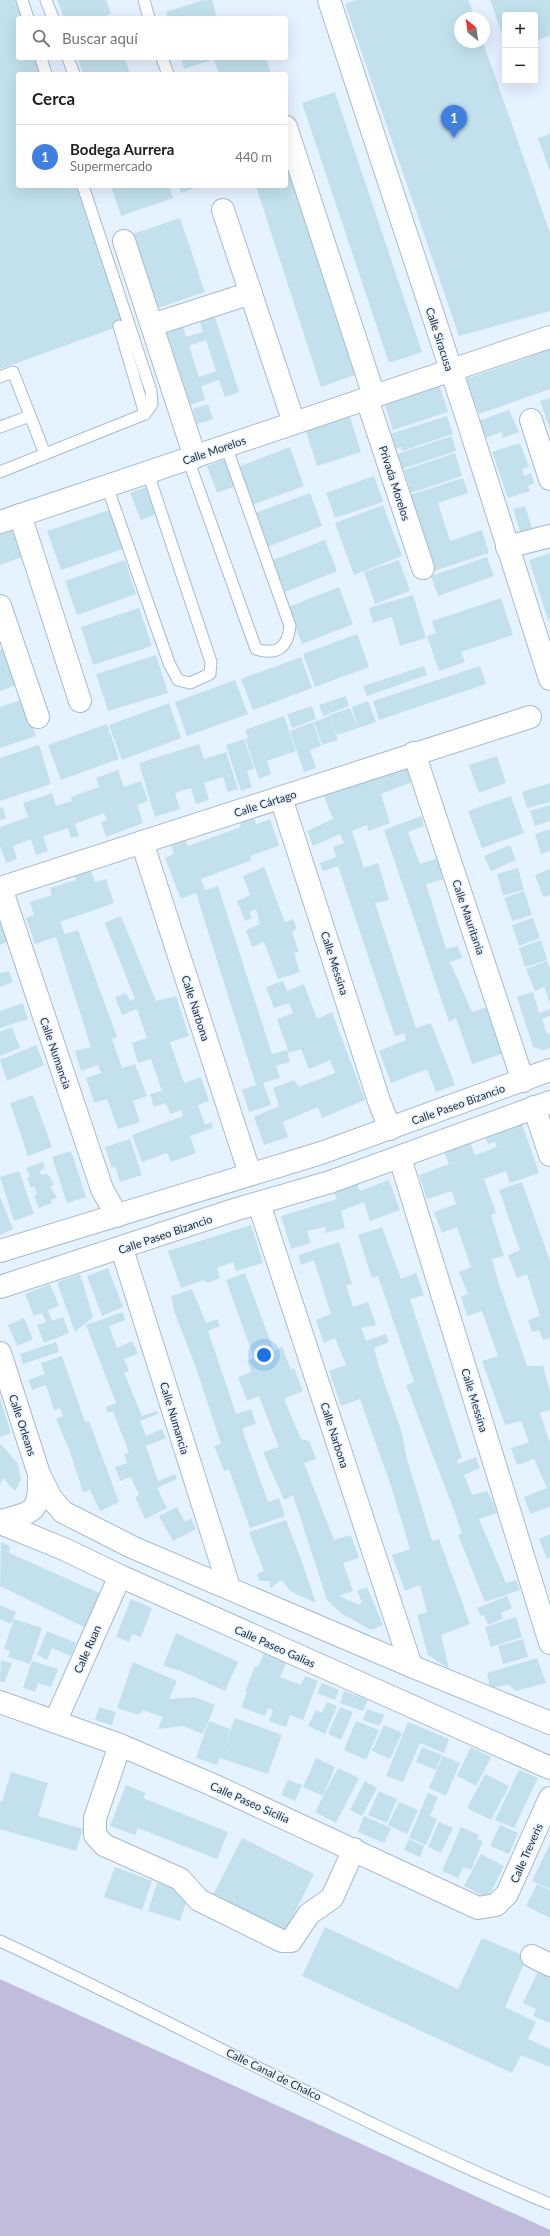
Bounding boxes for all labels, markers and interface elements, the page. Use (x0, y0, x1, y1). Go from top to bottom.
north arrow (454, 12, 490, 48)
map controls (502, 12, 538, 84)
button: + (502, 12, 538, 48)
search box (16, 16, 288, 60)
icon: search (30, 27, 52, 49)
text: Buscar aquí (62, 29, 138, 47)
button: − (502, 48, 538, 84)
text: Cerca (32, 88, 75, 109)
pin: 1 (441, 105, 467, 138)
text: Bodega Aurrera (70, 140, 174, 158)
text: 1 (41, 149, 49, 165)
text: 440 m (235, 149, 272, 165)
text: Supermercado (70, 158, 152, 174)
street label: Calle Siracusa (424, 306, 456, 372)
street label: Calle Morelos (181, 433, 248, 467)
street label: Privada Morelos (377, 444, 413, 522)
street label: Calle Cártago (232, 787, 298, 819)
street label: Calle Mauritania (450, 878, 488, 956)
street label: Calle Messina (319, 929, 351, 997)
street label: Calle Narbona (179, 973, 213, 1043)
street label: Calle Numancia (38, 1015, 74, 1091)
street label: Calle Paseo Bizancio (409, 1081, 507, 1127)
street label: Calle Paseo Bizancio (116, 1212, 214, 1256)
your location (254, 1345, 274, 1365)
street label: Calle Messina (459, 1366, 491, 1434)
street label: Calle Numancia (158, 1380, 192, 1456)
street label: Calle Orleans (7, 1393, 39, 1458)
street label: Calle Narbona (318, 1400, 352, 1470)
street label: Calle Paseo Galias (233, 1622, 318, 1670)
street label: Calle Ruan (71, 1623, 103, 1675)
street label: Calle Paseo Sicilia (208, 1779, 292, 1825)
street label: Calle Treveris (507, 1821, 545, 1885)
street label: Calle Canal de Chalco (224, 2045, 324, 2103)

